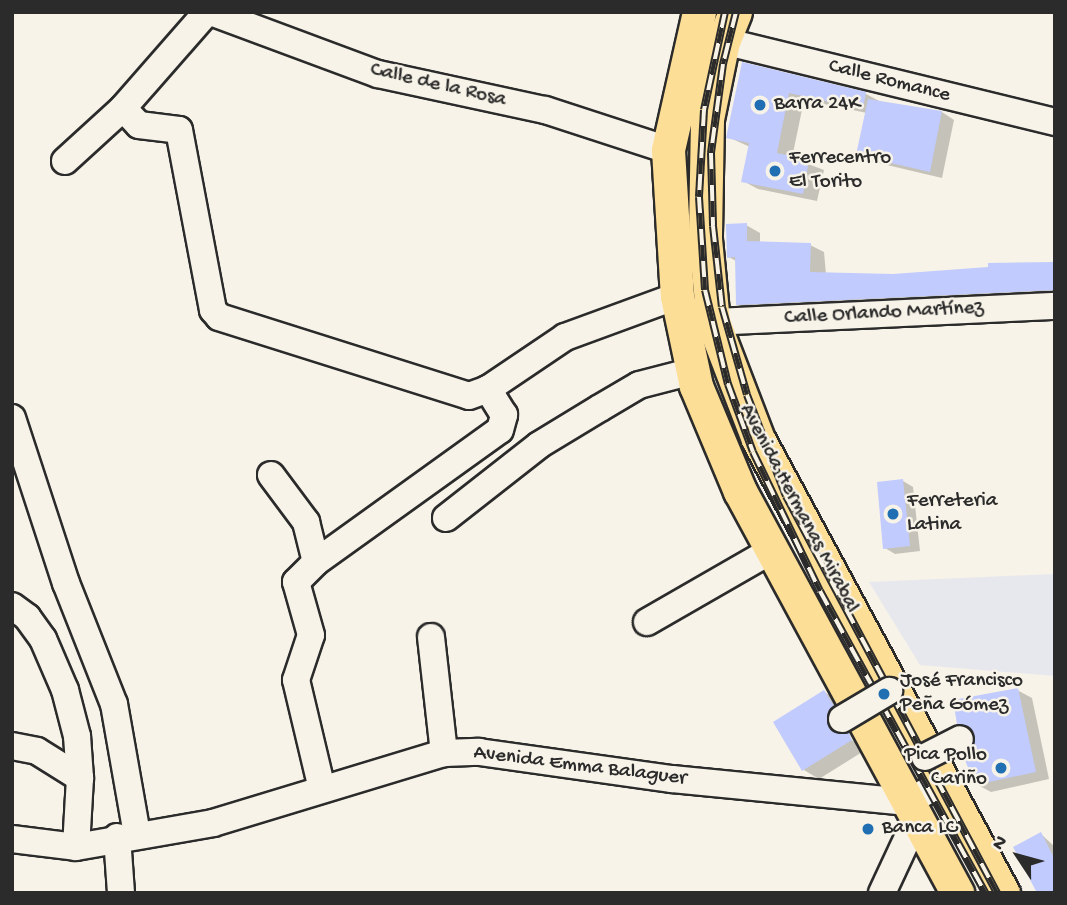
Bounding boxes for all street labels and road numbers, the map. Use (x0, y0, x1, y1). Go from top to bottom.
street label: Calle Romance (826, 55, 952, 109)
street label: Calle de la Rosa (368, 58, 508, 114)
street label: Calle Orlando Martínez (784, 296, 984, 332)
street label: Avenida Hermanas Mirabal (732, 400, 864, 618)
street label: Avenida Emma Balaguer (472, 741, 688, 793)

